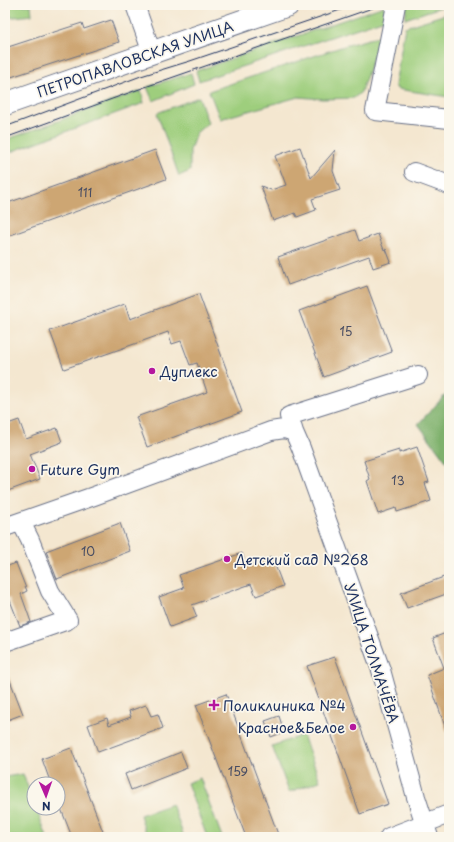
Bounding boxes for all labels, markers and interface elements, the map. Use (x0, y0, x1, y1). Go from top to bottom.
street label: ПЕТРОПАВЛОВСКАЯ УЛИЦА (34, 15, 236, 103)
house number: 111 (78, 183, 92, 201)
house number: 15 (339, 322, 353, 340)
place label: Дуплекс (159, 361, 218, 382)
marker: Дуплекс (147, 366, 157, 376)
place label: Future Gym (40, 459, 120, 480)
marker: Future Gym (27, 464, 37, 474)
house number: 13 (391, 471, 405, 489)
house number: 10 (81, 542, 95, 560)
place label: Детский сад №268 (234, 549, 369, 570)
marker: Детский сад №268 (222, 554, 232, 564)
street label: УЛИЦА ТОЛМАЧЁВА (339, 580, 405, 726)
place label: Поликлиника №4 (223, 695, 346, 716)
marker: Поликлиника №4 (208, 699, 220, 711)
place label: Красное&Белое (238, 717, 345, 738)
marker: Красное&Белое (348, 722, 358, 732)
house number: 159 (228, 762, 248, 780)
north arrow (26, 776, 66, 816)
text: N (41, 798, 51, 815)

